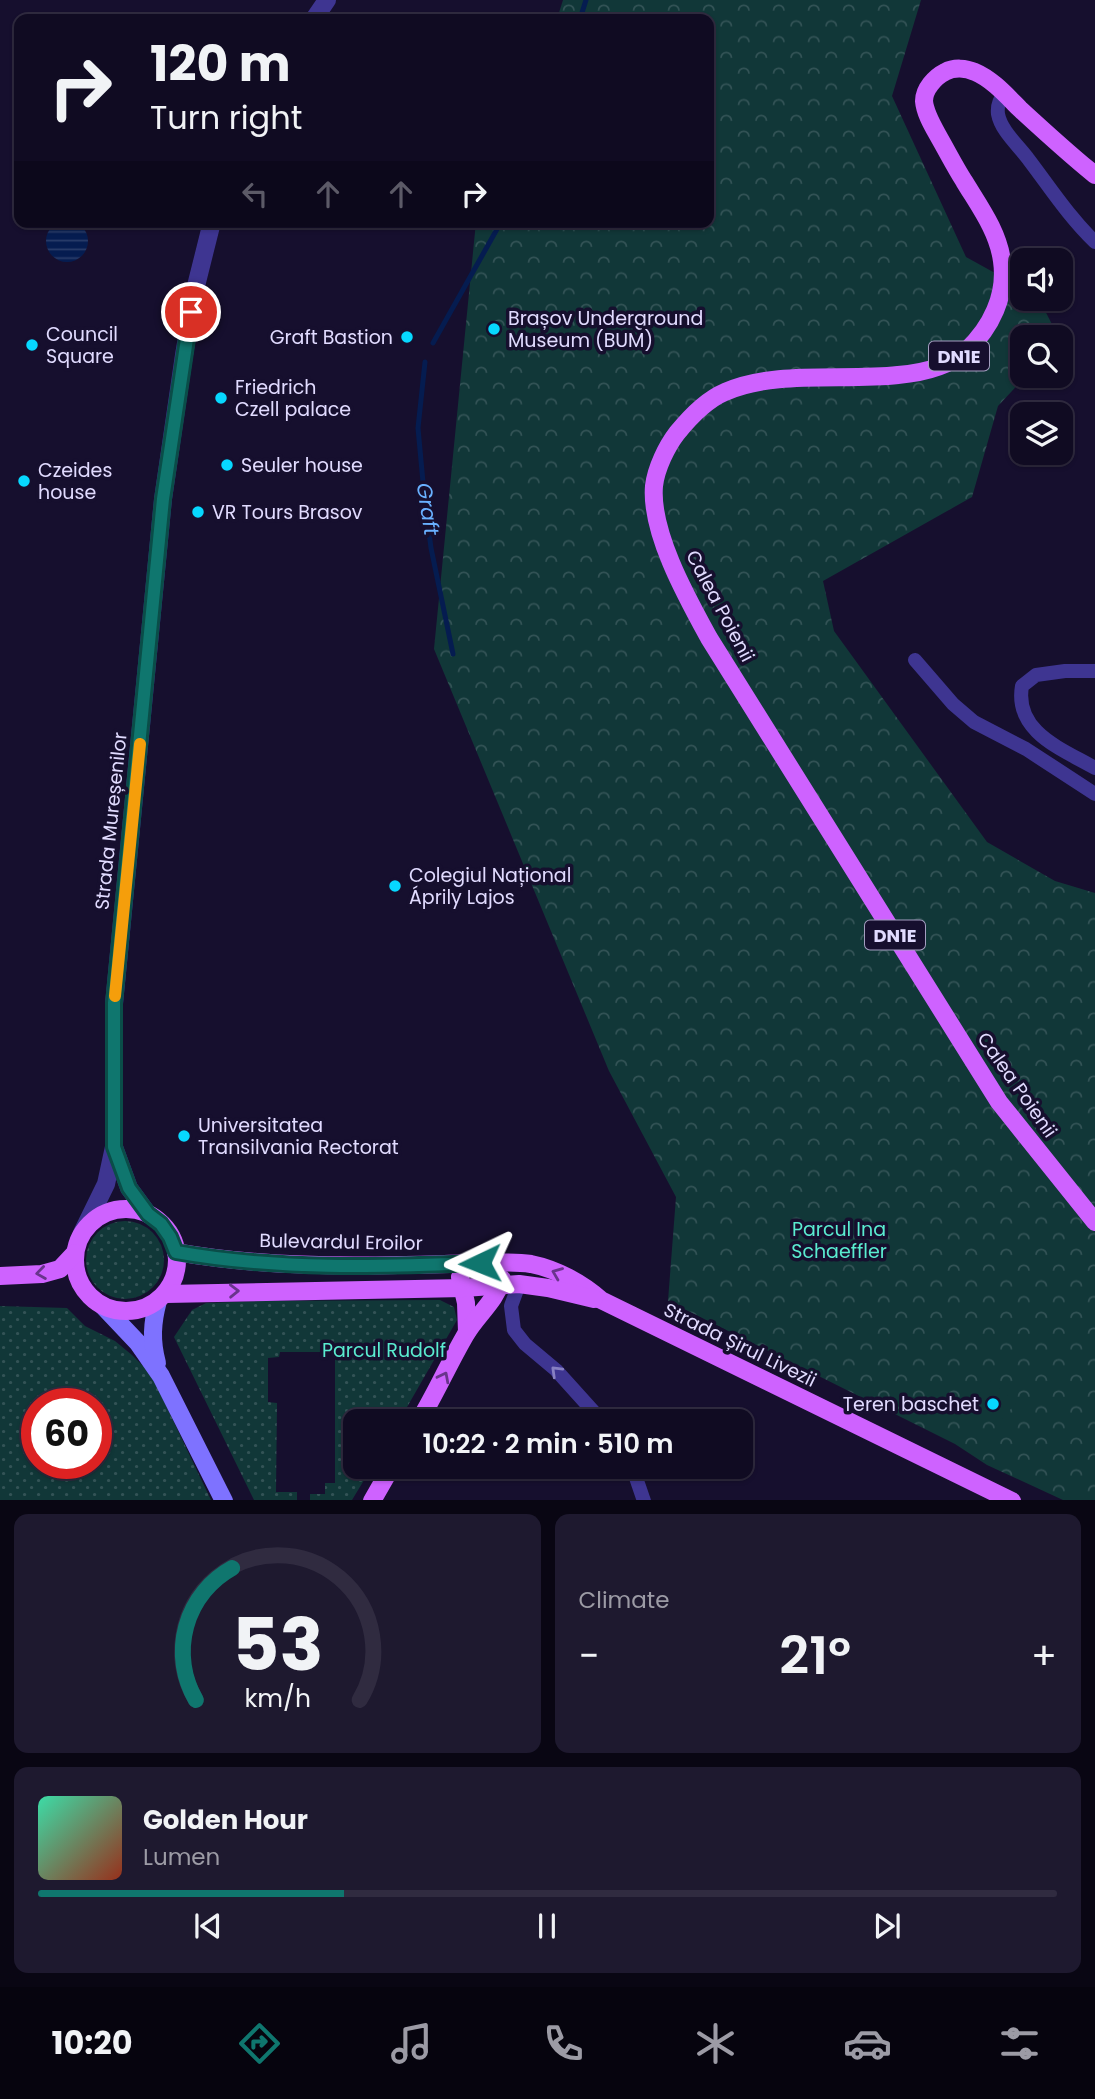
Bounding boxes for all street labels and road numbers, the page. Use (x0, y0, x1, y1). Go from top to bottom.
road number: DN1E (929, 342, 989, 370)
street label: Calea Poienii (679, 545, 761, 667)
street label: Strada Mureșenilor (88, 731, 134, 911)
road number: DN1E (865, 920, 925, 950)
street label: Calea Poienii (971, 1027, 1063, 1143)
street label: Bulevardul Eroilor (259, 1227, 423, 1257)
street label: Strada Șirul Livezii (659, 1296, 821, 1394)

